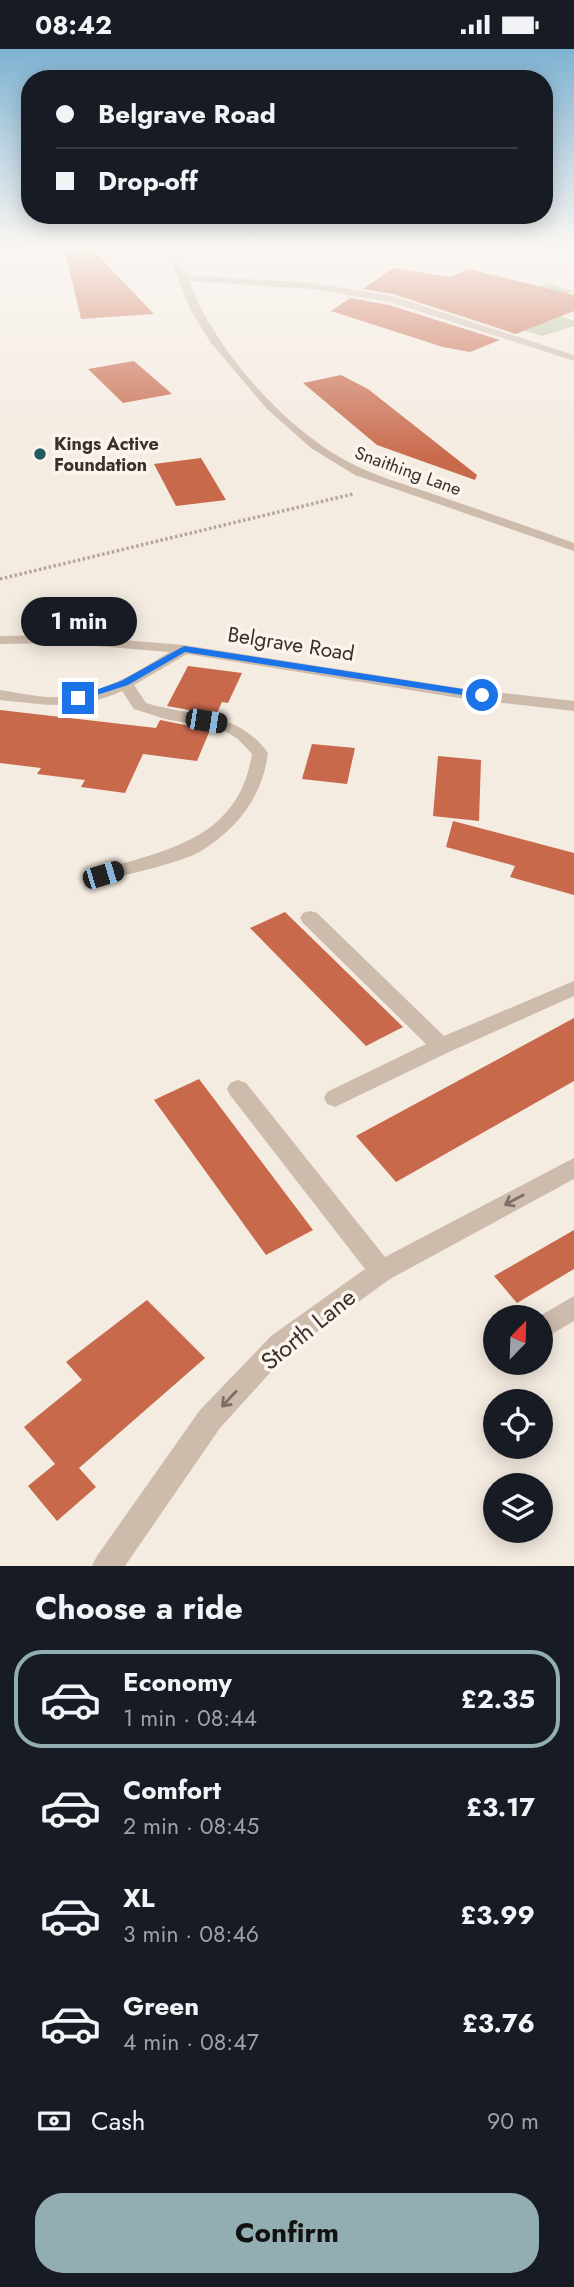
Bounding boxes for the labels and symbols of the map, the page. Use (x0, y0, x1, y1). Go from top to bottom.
place label: Kings Active Foundation (54, 431, 159, 478)
street label: Snaithing Lane (351, 440, 465, 502)
marker: Kings Active Foundation (32, 446, 48, 462)
callout: 1 min (20, 597, 136, 645)
street label: Belgrave Road (226, 619, 356, 669)
route start (466, 679, 498, 711)
route end (62, 682, 94, 714)
car (184, 707, 229, 735)
car (80, 859, 127, 891)
one-way arrow (504, 1194, 525, 1207)
street label: Storth Lane (253, 1280, 363, 1378)
north arrow (483, 1305, 553, 1375)
one-way arrow (221, 1390, 238, 1407)

